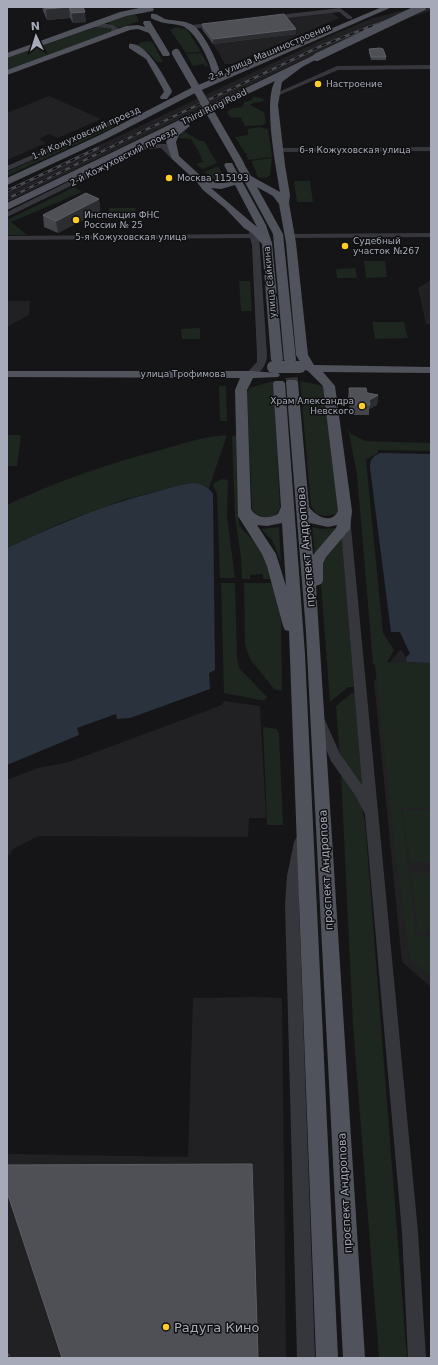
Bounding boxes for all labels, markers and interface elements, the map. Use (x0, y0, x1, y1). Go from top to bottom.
north arrow (16, 16, 56, 56)
text: N (30, 20, 40, 33)
street label: 2-я улица Машиностроения (208, 22, 332, 82)
marker: Настроение (313, 79, 323, 89)
place label: Настроение (326, 79, 383, 89)
street label: Third Ring Road (179, 87, 248, 128)
street label: 1-й Кожуховский проезд (30, 104, 142, 162)
street label: 2-й Кожуховский проезд (68, 126, 178, 188)
street label: 6-я Кожуховская улица (299, 145, 411, 155)
marker: Москва 115193 (164, 173, 174, 183)
place label: Москва 115193 (177, 173, 249, 183)
place label: Инспекция ФНС России № 25 (84, 210, 159, 230)
marker: Инспекция ФНС России № 25 (71, 215, 81, 225)
street label: 5-я Кожуховская улица (75, 232, 187, 242)
place label: Судебный участок №267 (353, 236, 420, 256)
marker: Судебный участок №267 (340, 241, 350, 251)
street label: улица Сайкина (262, 246, 278, 318)
street label: улица Трофимова (141, 369, 225, 379)
place label: Храм Александра Невского (270, 396, 354, 416)
marker: Храм Александра Невского (357, 401, 367, 411)
street label: проспект Андропова (294, 486, 318, 608)
street label: проспект Андропова (316, 809, 336, 931)
street label: проспект Андропова (335, 1132, 355, 1254)
place label: Радуга Кино (174, 1320, 260, 1335)
marker: Радуга Кино (161, 1322, 171, 1332)

